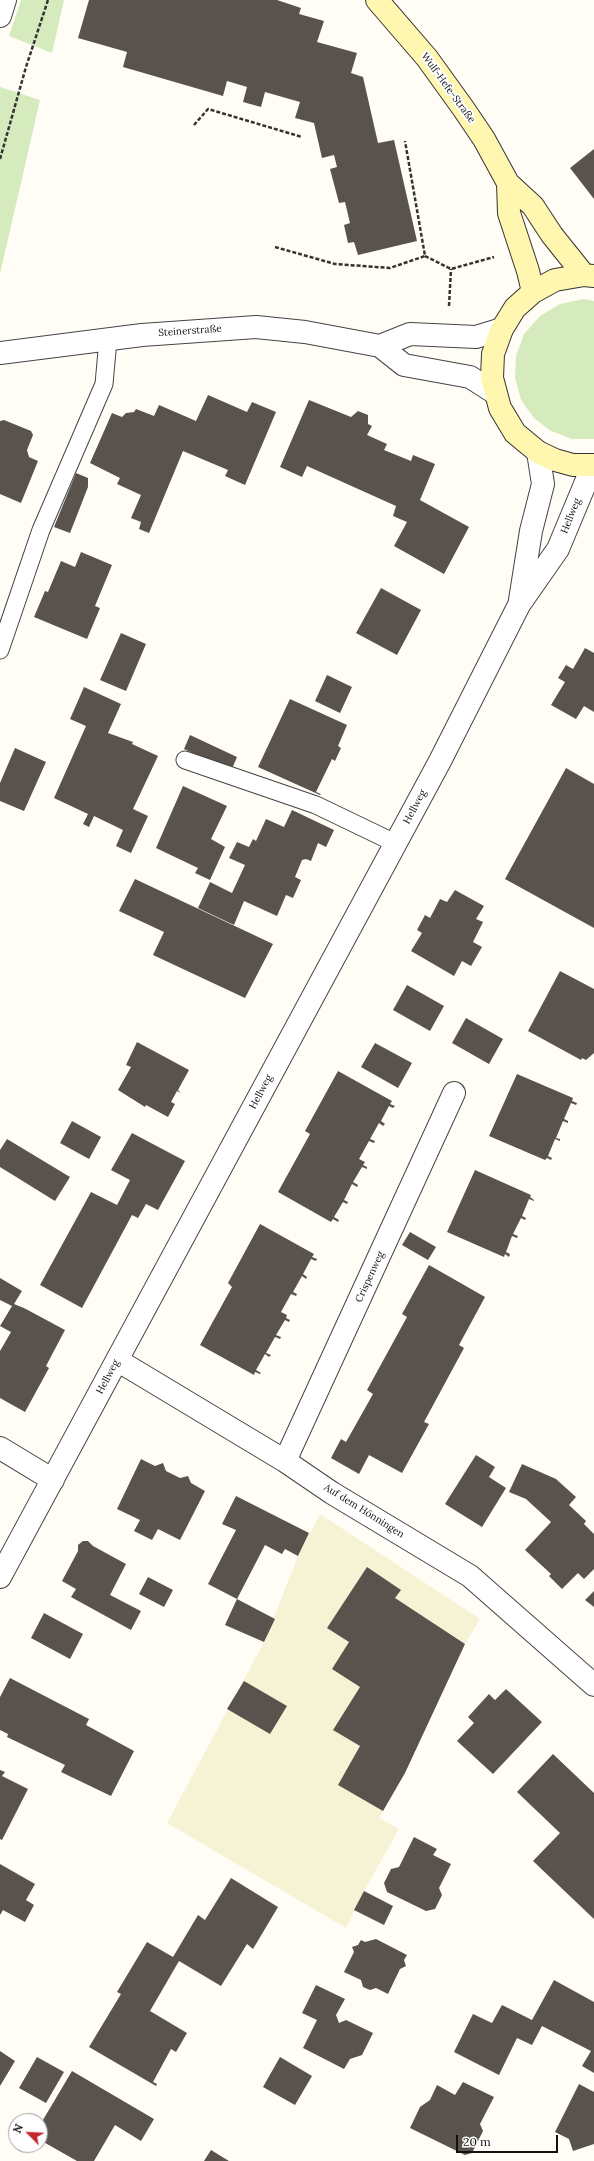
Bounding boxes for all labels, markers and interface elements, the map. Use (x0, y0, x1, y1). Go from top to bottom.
street label: Wulf-Hefe-Straße (418, 51, 478, 125)
street label: Steinerstraße (158, 323, 222, 339)
street label: Hellweg (558, 496, 584, 536)
street label: Hellweg (401, 788, 429, 826)
street label: Hellweg (247, 1073, 275, 1111)
street label: Crispenweg (353, 1250, 387, 1304)
street label: Hellweg (94, 1358, 122, 1396)
street label: Auf dem Hönningen (322, 1481, 406, 1541)
north arrow (8, 2113, 48, 2153)
text: N (10, 2122, 26, 2135)
scale bar (458, 2127, 560, 2153)
text: 20 m (463, 2134, 491, 2149)

